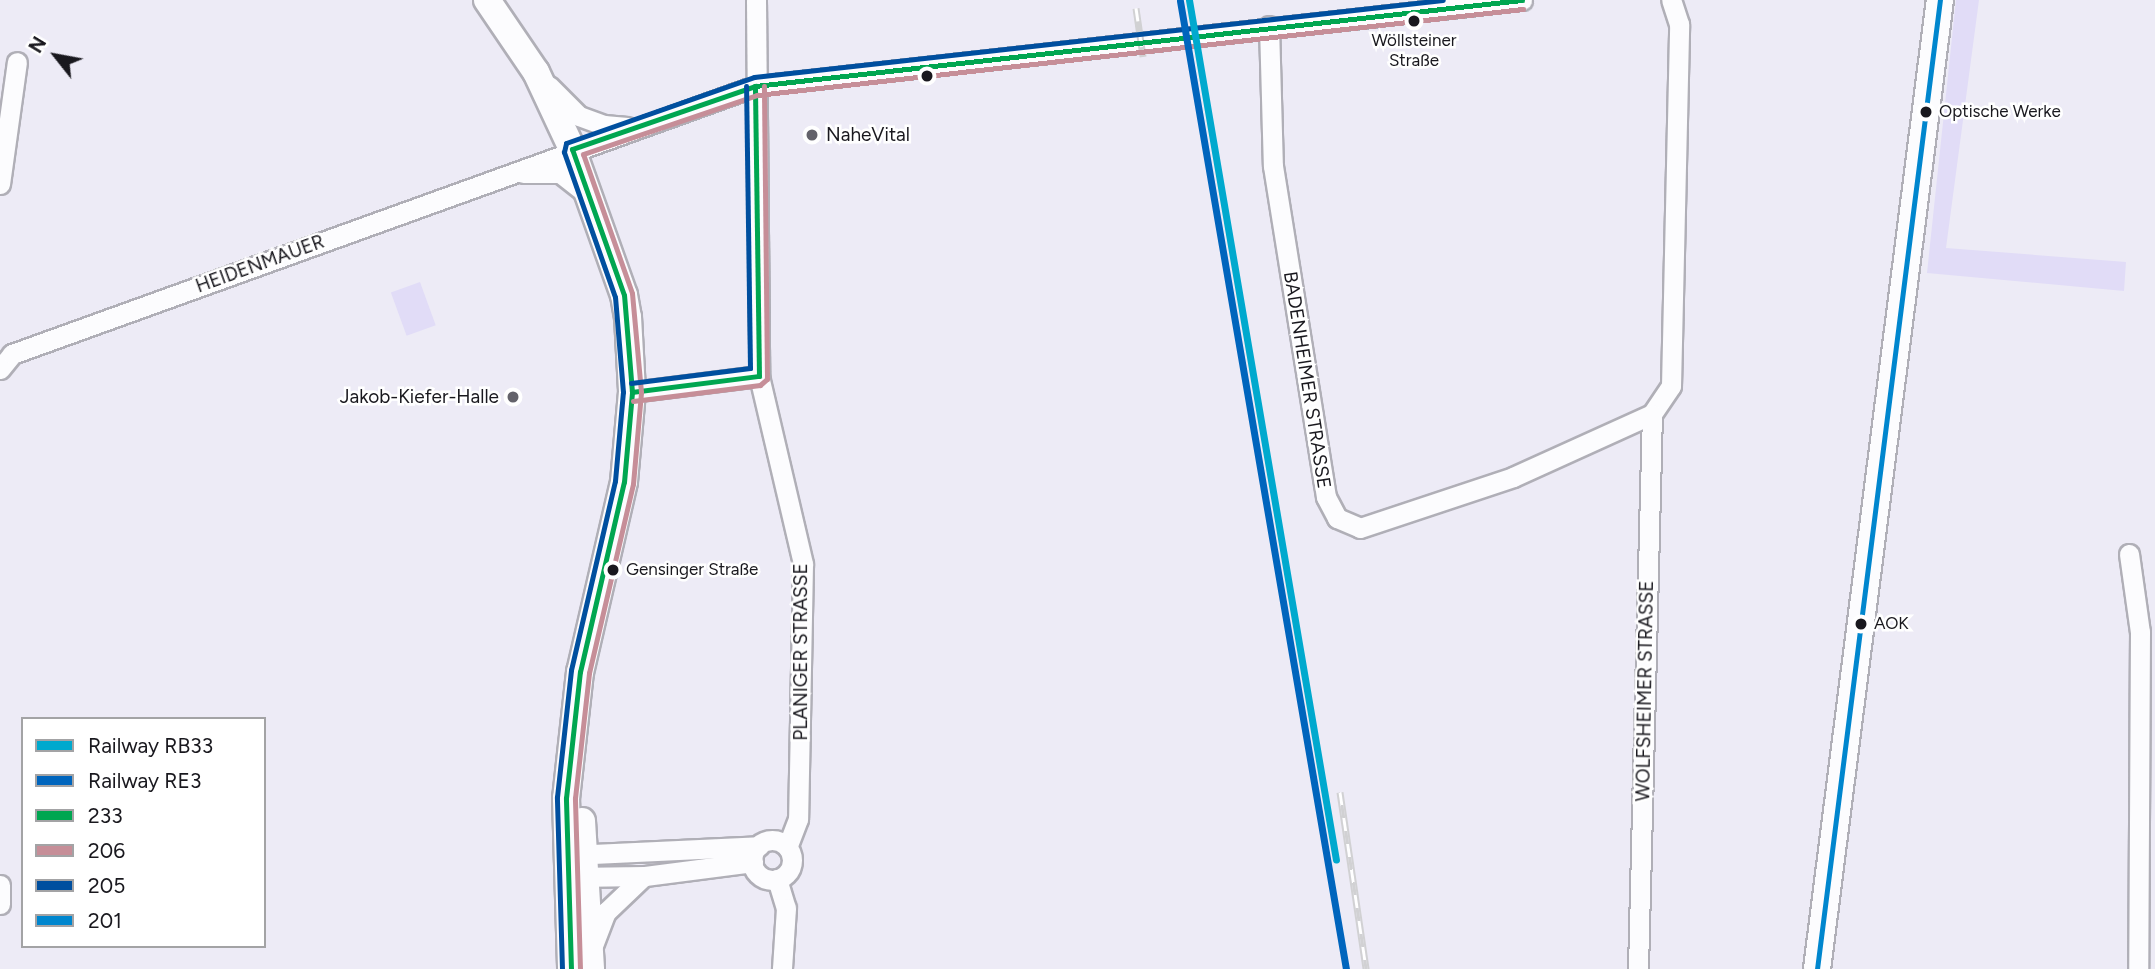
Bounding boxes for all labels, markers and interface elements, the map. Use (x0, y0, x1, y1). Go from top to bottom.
marker: Wöllsteiner Straße (1407, 14, 1421, 28)
north arrow (21, 21, 91, 91)
place label: Wöllsteiner Straße (1371, 31, 1457, 71)
text: N (24, 33, 51, 57)
unlabelled marker (920, 69, 934, 83)
place label: Optische Werke (1939, 102, 2061, 122)
marker: Optische Werke (1919, 105, 1933, 119)
place label: NaheVital (826, 124, 910, 146)
marker: NaheVital (804, 127, 820, 143)
street label: HEIDENMAUER (193, 230, 327, 298)
street label: BADENHEIMER STRASSE (1279, 270, 1335, 490)
place label: Jakob-Kiefer-Halle (340, 386, 499, 408)
marker: Jakob-Kiefer-Halle (505, 389, 521, 405)
place label: Gensinger Straße (626, 560, 758, 580)
marker: Gensinger Straße (606, 563, 620, 577)
street label: PLANIGER STRASSE (790, 563, 812, 741)
street label: WOLFSHEIMER STRASSE (1632, 580, 1658, 802)
place label: AOK (1874, 614, 1909, 634)
marker: AOK (1854, 617, 1868, 631)
legend (21, 717, 266, 948)
text: Railway RB33 (88, 733, 213, 758)
text: Railway RE3 (88, 768, 201, 793)
text: 233 (88, 803, 123, 828)
text: 206 (88, 838, 125, 863)
text: 205 (88, 873, 125, 898)
text: 201 (88, 908, 122, 933)

